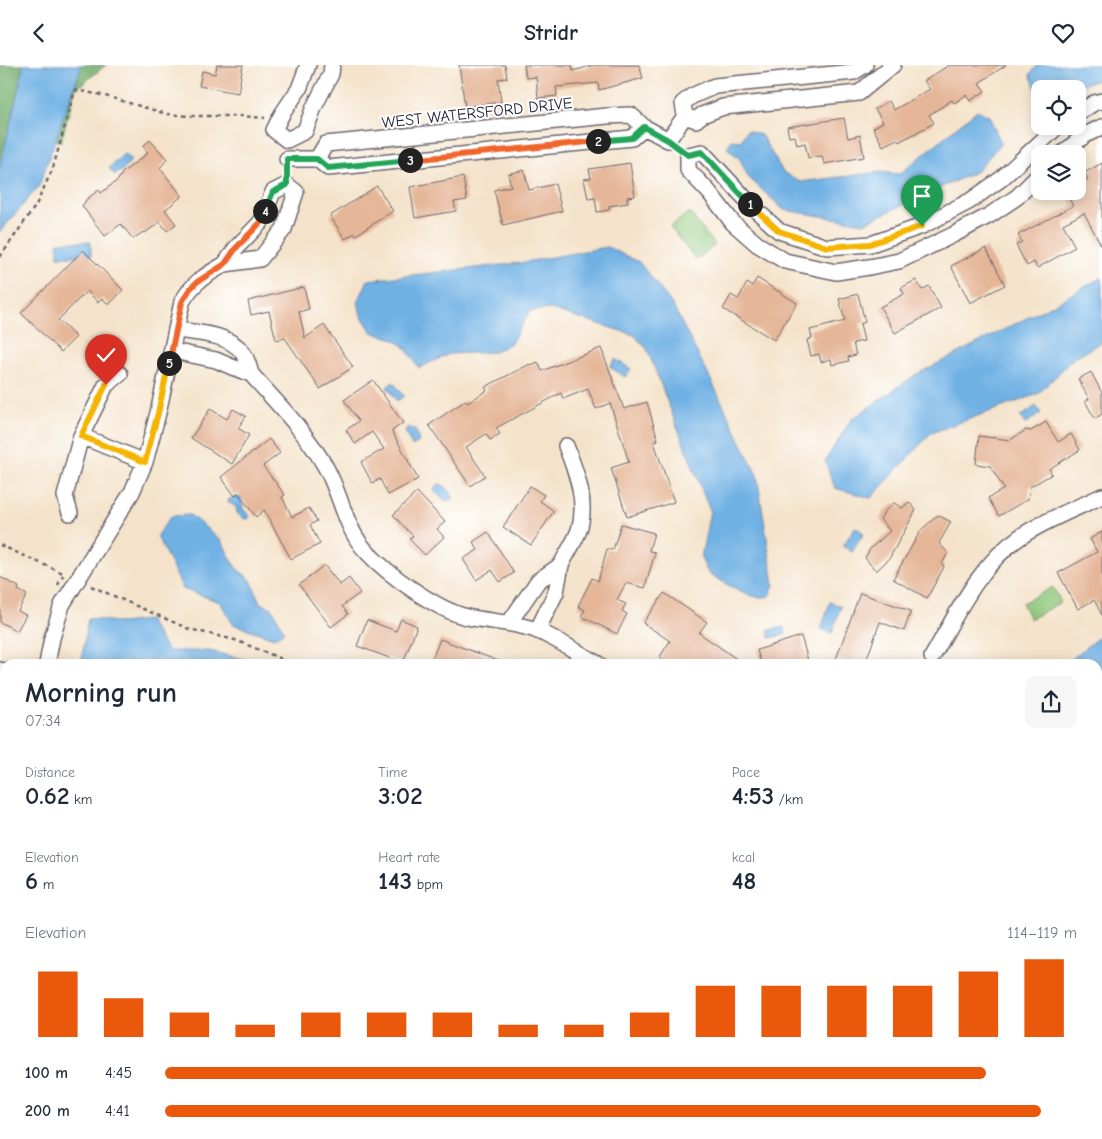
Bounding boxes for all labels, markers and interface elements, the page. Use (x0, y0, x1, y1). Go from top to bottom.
icon: back (25, 19, 53, 47)
icon: heart (1049, 19, 1077, 47)
text: Stridr (524, 20, 578, 46)
map controls (1031, 80, 1086, 200)
button: locate (1031, 80, 1086, 135)
street label: WEST WATERSFORD DRIVE (381, 94, 574, 132)
pin: 2 (586, 129, 610, 153)
text: 2 (595, 133, 602, 150)
button: layers (1031, 145, 1086, 200)
pin: 3 (398, 147, 422, 173)
text: 3 (407, 152, 414, 169)
pin (901, 175, 943, 226)
icon: arrive (908, 182, 936, 210)
pin: 1 (738, 191, 762, 217)
text: 1 (748, 196, 753, 213)
pin: 4 (252, 199, 278, 223)
text: 4 (262, 203, 269, 220)
pin (85, 334, 127, 385)
icon: check (92, 341, 120, 369)
pin: 5 (156, 351, 182, 375)
text: 5 (166, 355, 173, 372)
button: share (1025, 676, 1077, 728)
text: Morning run (25, 677, 177, 709)
text: 07:34 (25, 712, 61, 730)
text: Distance (25, 764, 75, 781)
text: Time (378, 764, 407, 781)
text: Pace (732, 764, 760, 781)
text: 0.62 (25, 781, 69, 810)
text: 3:02 (378, 781, 423, 810)
text: 4:53 (732, 781, 774, 810)
text: km (69, 791, 92, 808)
text: /km (774, 791, 803, 808)
text: Elevation (25, 849, 79, 866)
text: Heart rate (378, 849, 440, 866)
text: kcal (732, 849, 755, 866)
text: 6 (25, 866, 38, 895)
text: 143 (378, 866, 412, 895)
text: 48 (732, 866, 756, 895)
text: m (38, 876, 54, 893)
text: bpm (412, 876, 443, 893)
text: Elevation (25, 924, 86, 942)
text: 114–119 m (1007, 924, 1077, 942)
text: 100 m (25, 1064, 68, 1082)
text: 4:45 (105, 1064, 132, 1082)
text: 200 m (25, 1102, 70, 1120)
text: 4:41 (105, 1102, 130, 1120)

